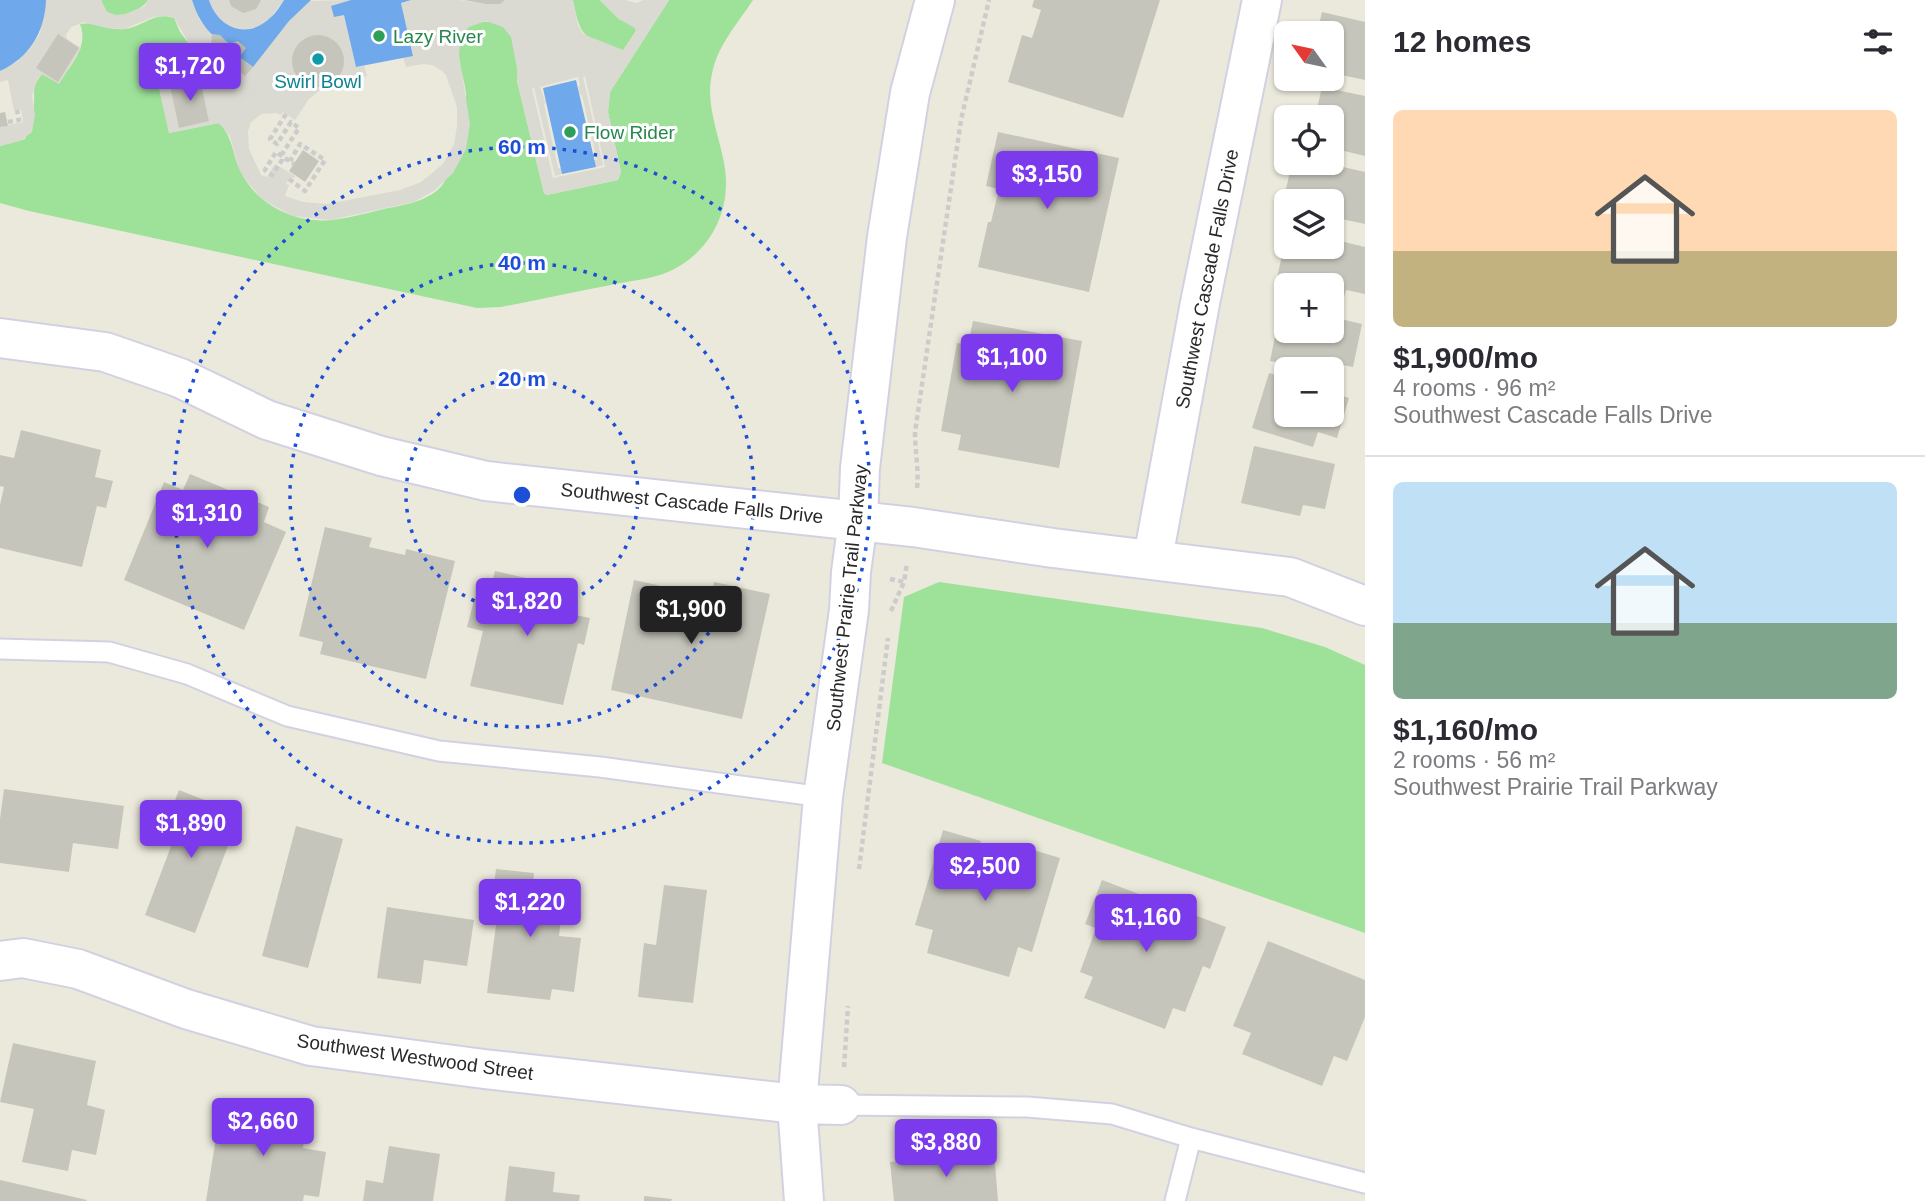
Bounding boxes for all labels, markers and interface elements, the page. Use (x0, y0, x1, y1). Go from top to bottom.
north arrow (1274, 21, 1344, 91)
map controls (1274, 21, 1344, 427)
icon: filters (1859, 23, 1897, 61)
text: 12 homes (1393, 25, 1531, 58)
place label: Lazy River (393, 26, 483, 47)
marker: Lazy River (371, 28, 387, 44)
pin: $1,720 (133, 43, 247, 103)
marker: Swirl Bowl (310, 51, 326, 67)
text: $1,720 (155, 53, 225, 79)
place label: Swirl Bowl (274, 71, 362, 92)
button: locate (1274, 105, 1344, 175)
place label: Flow Rider (584, 122, 675, 143)
marker: Flow Rider (562, 124, 578, 140)
text: 60 m (498, 135, 546, 158)
street label: Southwest Cascade Falls Drive (1172, 147, 1242, 411)
pin: $3,150 (990, 152, 1104, 211)
icon: home (1582, 156, 1708, 282)
text: $3,150 (1012, 161, 1082, 187)
button: layers (1274, 189, 1344, 259)
text: 40 m (498, 251, 546, 274)
button: + (1274, 273, 1344, 343)
pin: $1,100 (955, 334, 1069, 394)
text: $1,900/mo (1393, 341, 1538, 374)
text: $1,100 (977, 344, 1047, 370)
button: − (1274, 357, 1344, 427)
text: 20 m (498, 367, 546, 390)
text: 4 rooms · 96 m² (1393, 375, 1555, 401)
text: Southwest Cascade Falls Drive (1393, 402, 1713, 428)
street label: Southwest Prairie Trail Parkway (823, 463, 872, 732)
street label: Southwest Cascade Falls Drive (560, 479, 824, 527)
centre of rings (510, 483, 534, 507)
pin: $1,310 (150, 490, 264, 550)
text: $1,310 (172, 500, 242, 526)
icon: home (1582, 528, 1708, 654)
pin: $1,820 (470, 578, 584, 638)
pin: $1,900 (634, 586, 748, 646)
text: $1,820 (492, 588, 562, 614)
text: $1,900 (656, 596, 726, 622)
text: $1,160/mo (1393, 713, 1538, 746)
text: 2 rooms · 56 m² (1393, 747, 1555, 773)
text: Southwest Prairie Trail Parkway (1393, 774, 1718, 800)
pin: $1,890 (134, 800, 248, 860)
text: $1,890 (156, 810, 226, 836)
pin: $2,500 (928, 844, 1042, 903)
text: $2,500 (950, 853, 1020, 879)
pin: $1,220 (473, 880, 587, 939)
text: $1,220 (495, 889, 565, 915)
pin: $1,160 (1089, 894, 1203, 954)
text: $1,160 (1111, 904, 1181, 930)
street label: Southwest Westwood Street (296, 1030, 535, 1084)
pin: $2,660 (206, 1098, 320, 1158)
text: $2,660 (228, 1108, 298, 1134)
pin: $3,880 (889, 1120, 1003, 1179)
text: $3,880 (911, 1129, 981, 1155)

